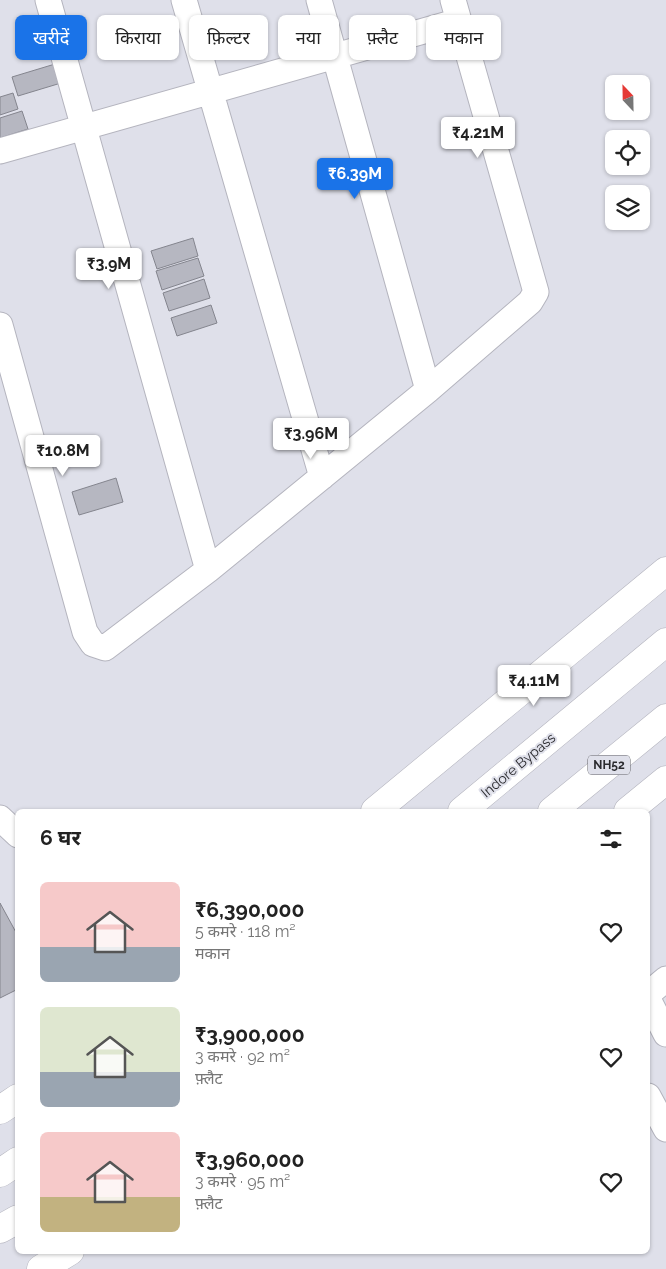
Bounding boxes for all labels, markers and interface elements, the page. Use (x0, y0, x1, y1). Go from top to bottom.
chip: खरीदें (15, 15, 87, 60)
chip: किराया (97, 15, 179, 60)
chip: फ़िल्टर (189, 15, 268, 60)
chip: नया (278, 15, 339, 60)
chip: फ़्लैट (349, 15, 416, 60)
chip: मकान (426, 15, 501, 60)
north arrow (605, 75, 650, 120)
map controls (605, 75, 650, 230)
pin: ₹4.21M (437, 116, 519, 159)
text: ₹4.21M (452, 123, 504, 142)
button: locate (605, 130, 650, 175)
pin: ₹6.39M (314, 158, 396, 200)
text: ₹6.39M (328, 164, 382, 183)
button: layers (605, 185, 650, 230)
pin: ₹3.9M (74, 248, 144, 290)
text: ₹3.9M (87, 254, 131, 273)
pin: ₹3.96M (270, 418, 352, 460)
text: ₹3.96M (284, 424, 338, 443)
pin: ₹10.8M (22, 434, 104, 477)
text: ₹10.8M (36, 441, 90, 460)
pin: ₹4.11M (493, 664, 575, 707)
text: ₹4.11M (509, 671, 559, 690)
street label: Indore Bypass (478, 729, 558, 801)
road number: NH52 (588, 756, 630, 774)
text: 6 घर (40, 825, 81, 850)
icon: filters (597, 825, 625, 853)
text: ₹6,390,000 (195, 897, 304, 922)
icon: home (80, 902, 140, 962)
icon: heart (597, 918, 625, 946)
text: 5 कमरे · 118 m² (195, 922, 296, 941)
text: मकान (195, 944, 230, 963)
text: ₹3,900,000 (195, 1022, 305, 1047)
icon: home (80, 1027, 140, 1087)
icon: heart (597, 1043, 625, 1071)
text: 3 कमरे · 92 m² (195, 1047, 290, 1066)
text: फ़्लैट (195, 1069, 223, 1088)
text: ₹3,960,000 (195, 1147, 304, 1172)
icon: home (80, 1152, 140, 1212)
icon: heart (597, 1168, 625, 1196)
text: 3 कमरे · 95 m² (195, 1172, 290, 1191)
text: फ़्लैट (195, 1194, 223, 1213)

